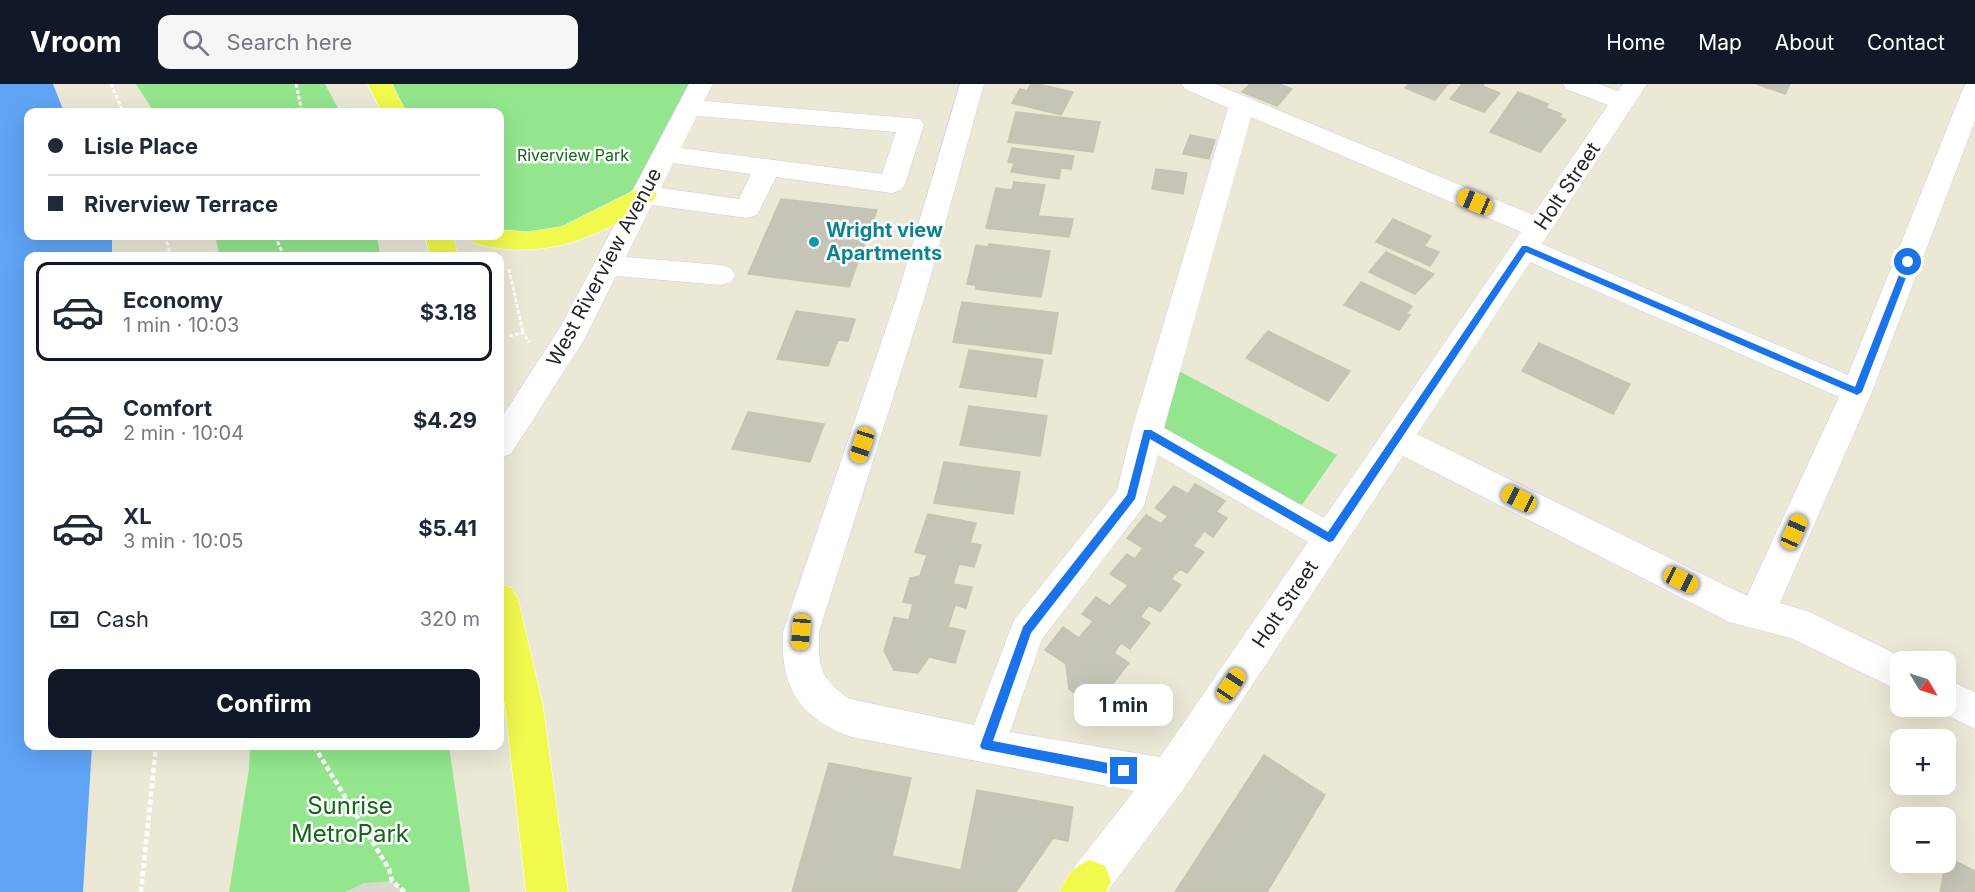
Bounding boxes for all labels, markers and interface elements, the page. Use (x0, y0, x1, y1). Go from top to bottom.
search box (158, 15, 578, 69)
text: Vroom (30, 25, 122, 59)
icon: search (179, 26, 212, 59)
text: Search here (227, 29, 352, 55)
text: Home (1606, 30, 1665, 55)
text: Map (1698, 30, 1742, 55)
text: About (1775, 30, 1834, 55)
text: Contact (1867, 30, 1945, 55)
text: Lisle Place (84, 133, 198, 159)
street label: Holt Street (1529, 137, 1605, 234)
park label: Riverview Park (517, 145, 629, 165)
street label: West Riverview Avenue (542, 164, 666, 370)
car (1455, 187, 1495, 217)
text: Riverview Terrace (84, 191, 278, 217)
place label: Wright view Apartments (826, 218, 943, 265)
marker: Wright view Apartments (807, 235, 821, 249)
route start (1894, 248, 1921, 275)
icon: car (51, 285, 105, 339)
text: Economy (123, 287, 223, 313)
text: $3.18 (420, 299, 477, 325)
text: 1 min · 10:03 (123, 313, 239, 337)
icon: car (51, 393, 105, 447)
text: Comfort (123, 395, 212, 421)
text: $4.29 (413, 407, 477, 433)
text: 2 min · 10:04 (123, 421, 244, 445)
car (848, 425, 876, 465)
car (1499, 483, 1539, 515)
icon: car (51, 501, 105, 555)
text: XL (123, 503, 152, 529)
car (1778, 512, 1810, 552)
text: $5.41 (418, 515, 477, 541)
text: 3 min · 10:05 (123, 529, 243, 553)
street label: Holt Street (1247, 555, 1323, 652)
car (1661, 564, 1701, 596)
icon: cash (48, 603, 81, 636)
text: Cash (96, 606, 149, 632)
text: 320 m (420, 607, 480, 631)
car (790, 613, 812, 651)
north arrow (1890, 651, 1956, 717)
map controls (1890, 651, 1956, 873)
car (1213, 665, 1249, 705)
button: Confirm (48, 669, 480, 738)
callout: 1 min (1074, 684, 1174, 726)
text: 1 min (1099, 693, 1148, 717)
button: + (1890, 729, 1956, 795)
route end (1110, 757, 1137, 784)
park label: Sunrise MetroPark (291, 791, 409, 848)
button: − (1890, 807, 1956, 873)

